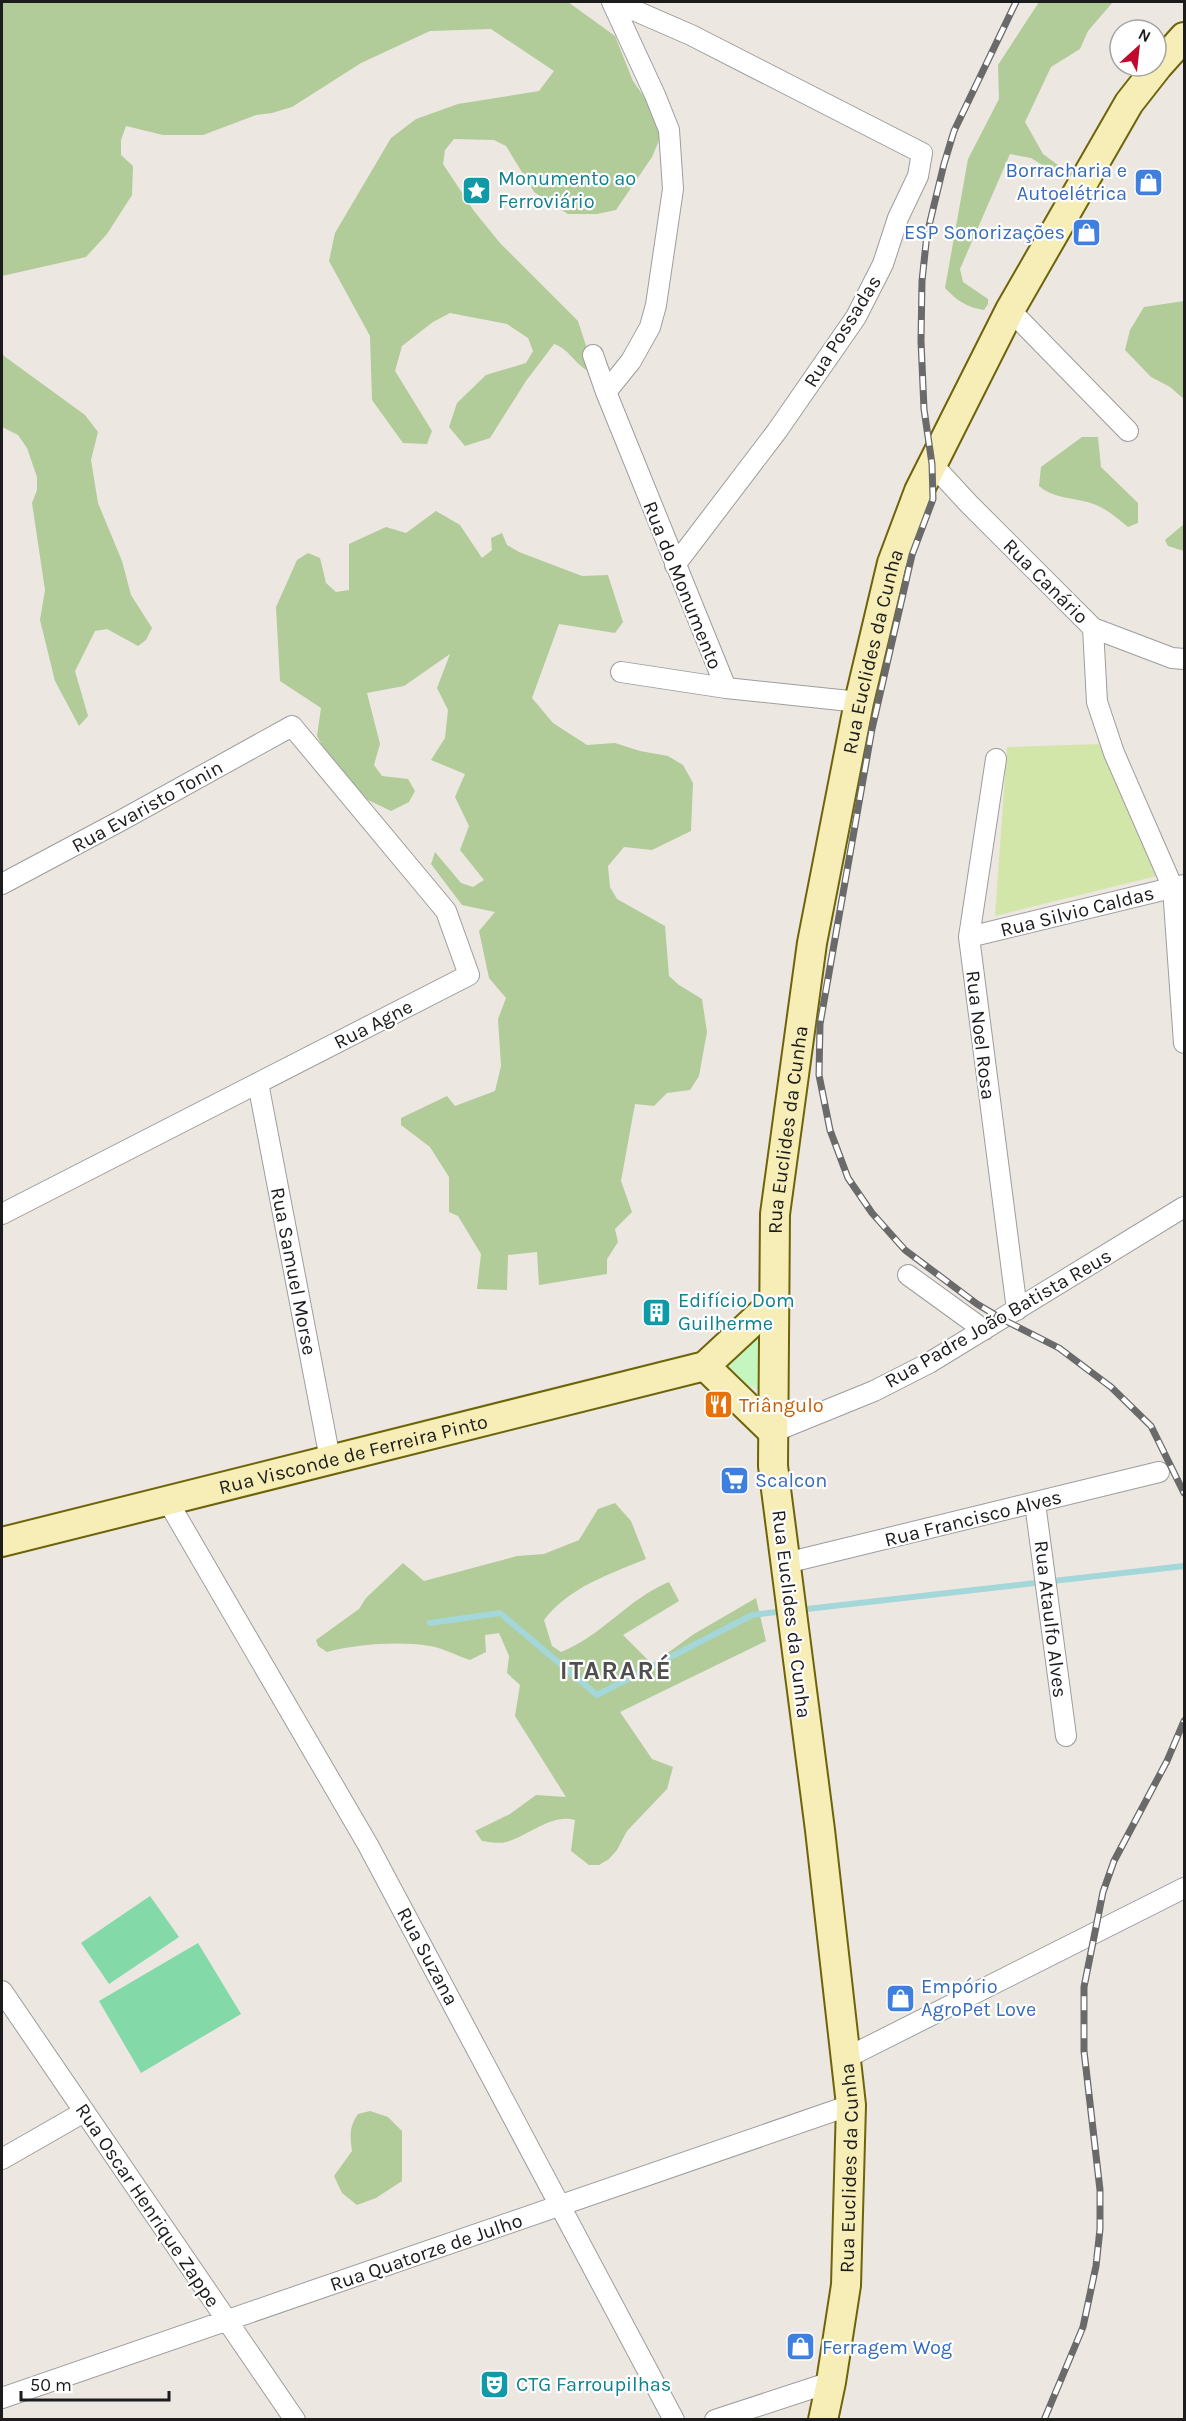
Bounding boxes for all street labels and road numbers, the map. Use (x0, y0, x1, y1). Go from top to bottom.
street label: Rua Possadas (799, 271, 886, 391)
street label: Rua do Monumento (638, 498, 727, 673)
street label: Rua Canário (998, 534, 1093, 629)
street label: Rua Euclides da Cunha (838, 546, 908, 756)
street label: Rua Evaristo Tonin (68, 755, 227, 857)
street label: Rua Silvio Caldas (998, 881, 1156, 942)
street label: Rua Noel Rosa (961, 969, 1000, 1101)
street label: Rua Agne (330, 995, 416, 1054)
street label: Rua Euclides da Cunha (764, 1024, 813, 1234)
street label: Rua Samuel Morse (266, 1185, 321, 1357)
street label: Rua Padre João Batista Reus (881, 1244, 1116, 1393)
street label: Rua Visconde de Ferreira Pinto (216, 1410, 490, 1499)
street label: Rua Francisco Alves (882, 1485, 1064, 1552)
street label: Rua Euclides da Cunha (767, 1509, 816, 1720)
street label: Rua Ataulfo Alves (1029, 1539, 1072, 1699)
street label: Rua Suzana (392, 1903, 463, 2009)
street label: Rua Euclides da Cunha (835, 2062, 864, 2273)
street label: Rua Oscar Henrique Zappe (71, 2099, 225, 2312)
street label: Rua Quatorze de Julho (327, 2209, 525, 2296)

